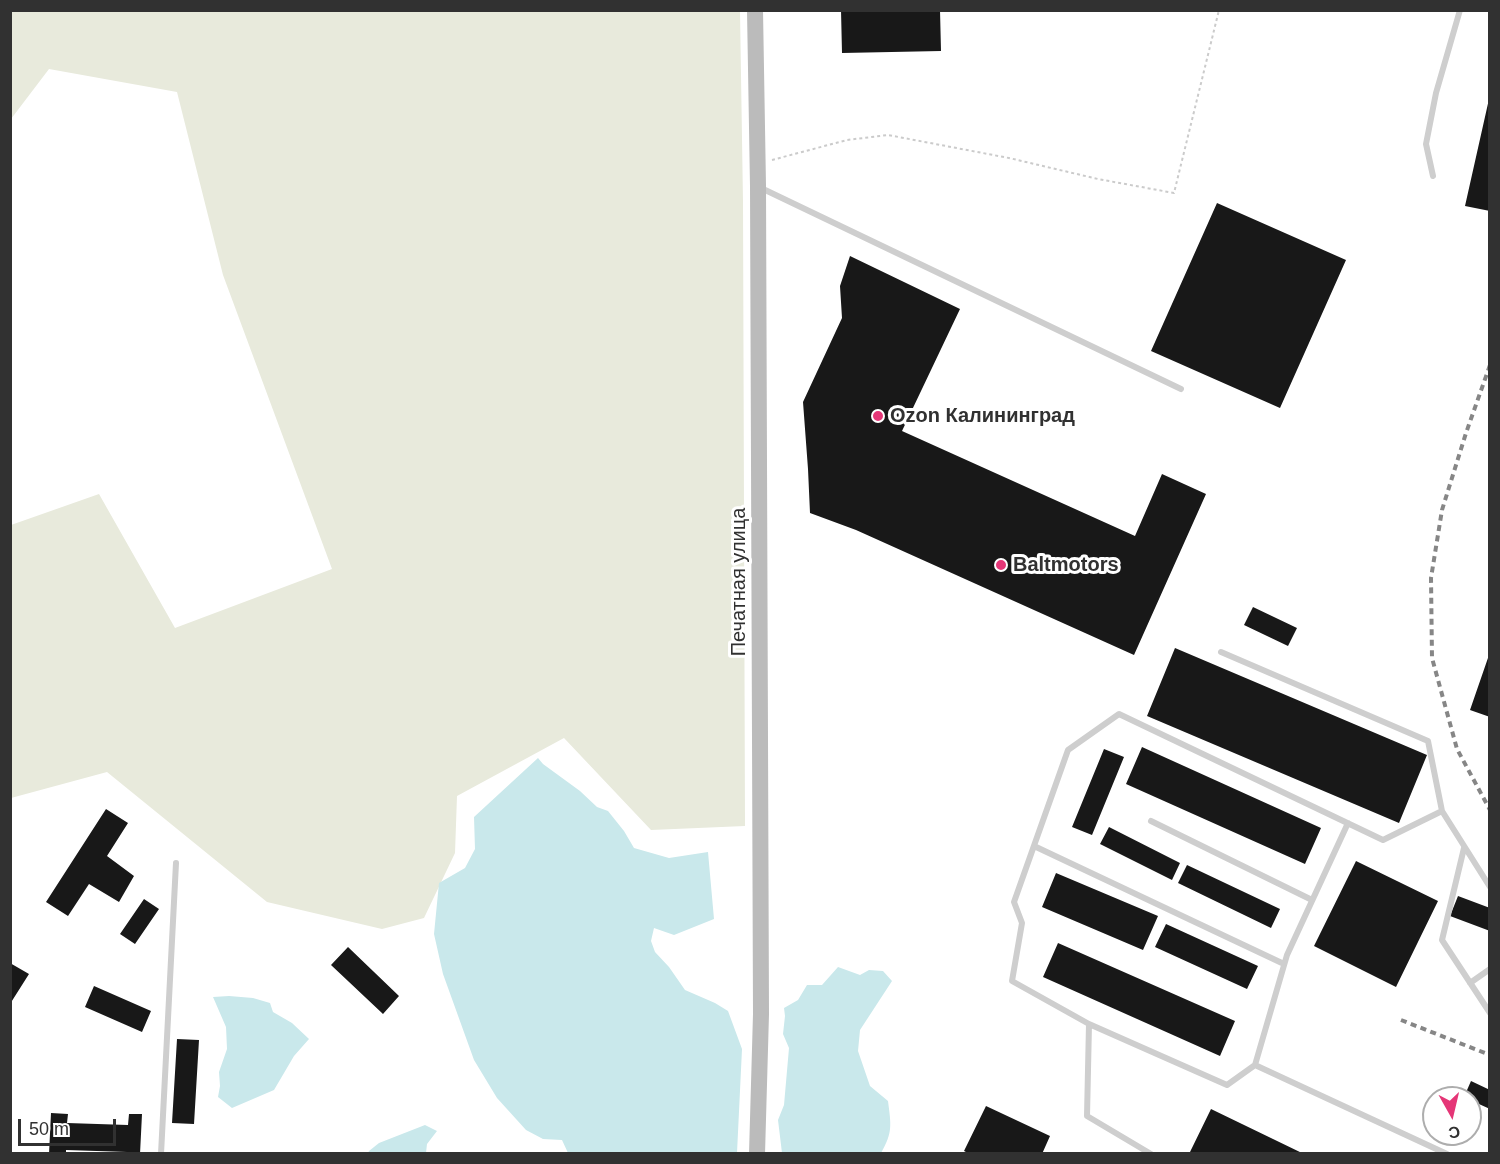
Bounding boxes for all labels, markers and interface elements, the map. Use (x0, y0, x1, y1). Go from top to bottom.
place label: Ozon Калининград (890, 404, 1075, 428)
marker: Ozon Калининград (871, 409, 885, 423)
street label: Печатная улица (727, 508, 751, 656)
place label: Baltmotors (1013, 553, 1119, 577)
marker: Baltmotors (994, 558, 1008, 572)
north arrow (1422, 1086, 1482, 1146)
scale bar (21, 1107, 118, 1145)
text: 50 m (29, 1119, 69, 1139)
text: С (1447, 1123, 1461, 1142)

